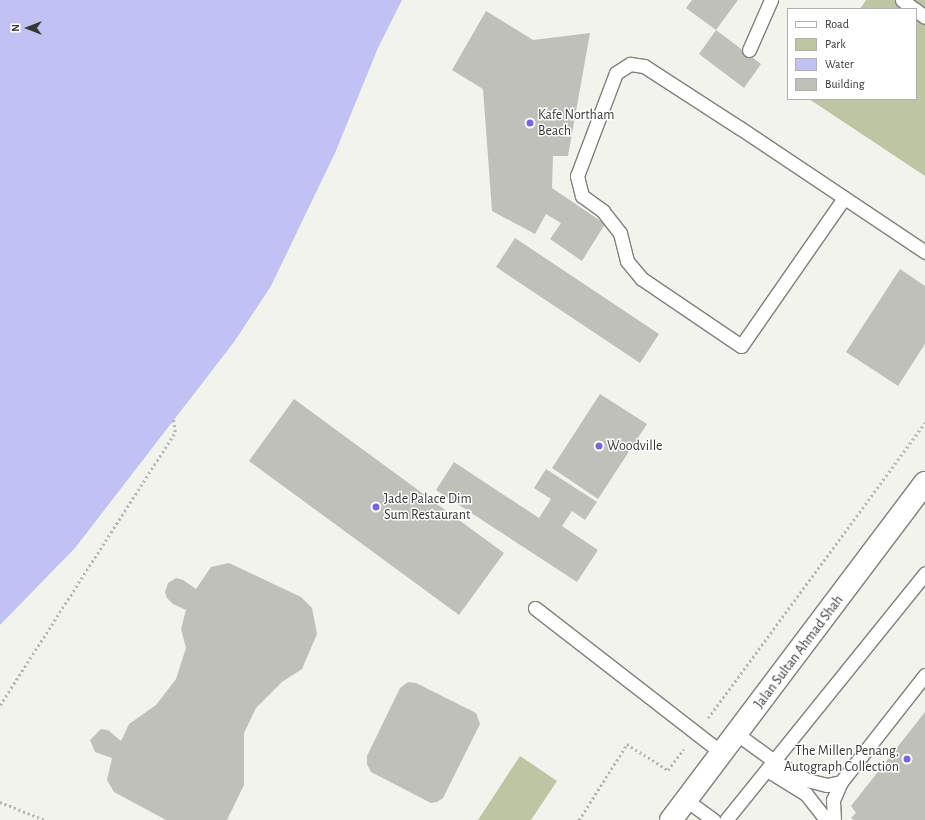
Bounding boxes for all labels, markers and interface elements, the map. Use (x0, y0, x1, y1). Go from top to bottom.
north arrow (8, 8, 48, 48)
legend (787, 8, 917, 100)
text: Road (825, 18, 849, 30)
text: N (10, 24, 21, 32)
text: Park (825, 38, 846, 50)
text: Water (825, 58, 854, 70)
text: Building (825, 78, 865, 90)
place label: Kafe Northam Beach (538, 107, 614, 140)
marker: Kafe Northam Beach (525, 118, 535, 128)
place label: Woodville (607, 438, 663, 454)
marker: Woodville (594, 441, 604, 451)
place label: Jade Palace Dim Sum Restaurant (384, 491, 472, 524)
marker: Jade Palace Dim Sum Restaurant (371, 502, 381, 512)
street label: Jalan Sultan Ahmad Shah (751, 592, 847, 712)
place label: The Millen Penang, Autograph Collection (784, 743, 899, 776)
marker: The Millen Penang, Autograph Collection (902, 754, 912, 764)

